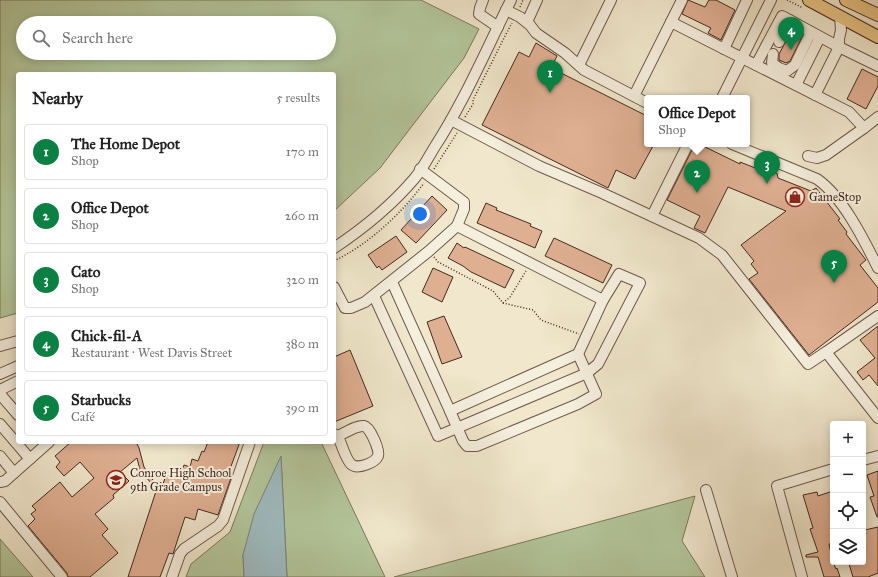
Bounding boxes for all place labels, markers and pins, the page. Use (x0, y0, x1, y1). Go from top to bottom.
pin: 4 (778, 17, 804, 50)
pin: 1 (537, 60, 563, 93)
pin: 3 (754, 151, 780, 184)
pin: 2 (684, 160, 710, 193)
shop icon: GameStop (784, 186, 806, 208)
place label: GameStop (809, 190, 861, 204)
pin: 5 (821, 250, 847, 283)
place label: Conroe High School 9th Grade Campus (130, 466, 232, 494)
school or university icon: Conroe High School 9th Grade Campus (105, 469, 127, 491)

